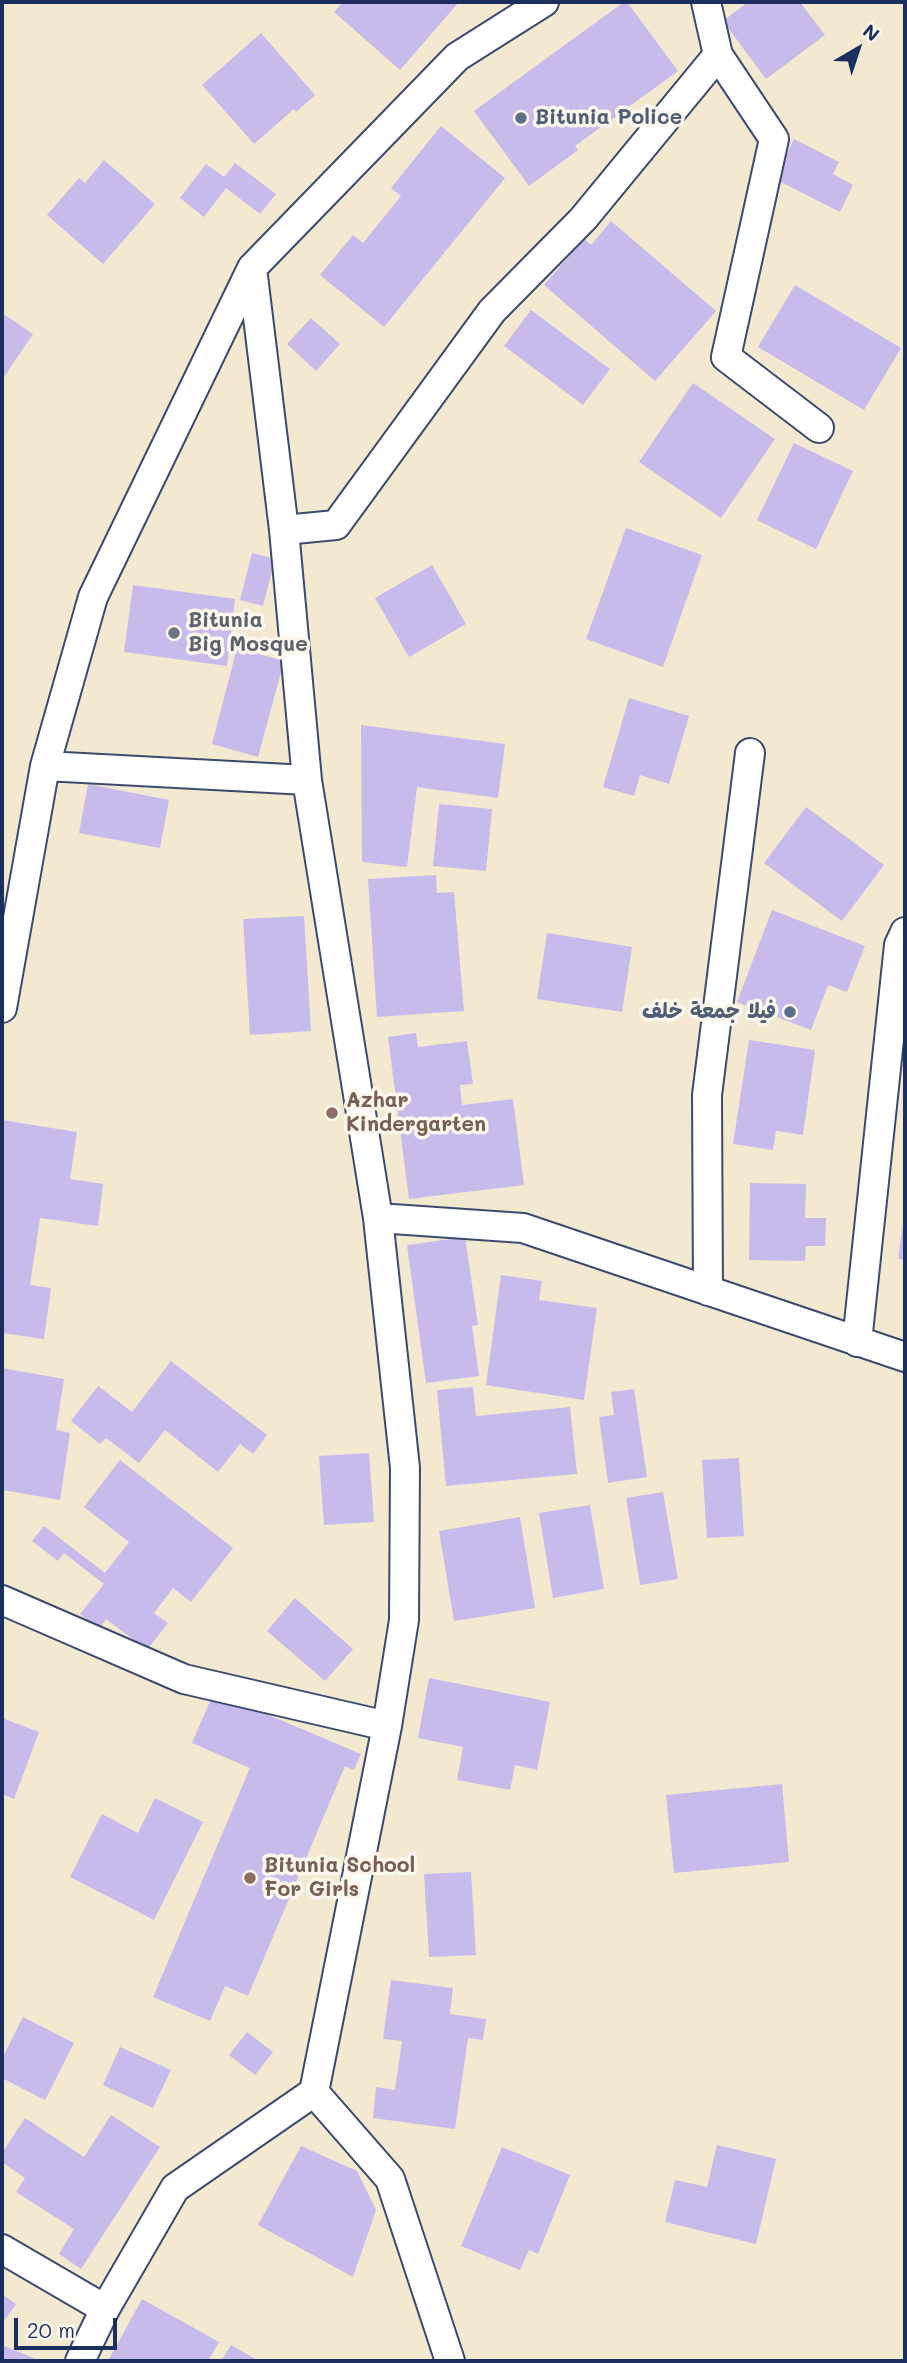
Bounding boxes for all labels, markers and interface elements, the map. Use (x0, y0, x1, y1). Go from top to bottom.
north arrow (823, 14, 893, 84)
text: N (858, 18, 885, 47)
place label: Bitunia Police (535, 105, 682, 131)
marker: Bitunia Police (513, 110, 529, 126)
place label: Bitunia Big Mosque (188, 608, 308, 658)
marker: Bitunia Big Mosque (166, 625, 182, 641)
place label: فيلا جمعة خلف (642, 999, 776, 1025)
marker: فيلا جمعة خلف (782, 1004, 798, 1020)
place label: Azhar Kindergarten (346, 1088, 486, 1138)
marker: Azhar Kindergarten (324, 1105, 340, 1121)
place label: Bitunia School For Girls (264, 1853, 415, 1903)
marker: Bitunia School For Girls (242, 1870, 258, 1886)
scale bar (18, 2304, 121, 2348)
text: 20 m (27, 2316, 75, 2343)

